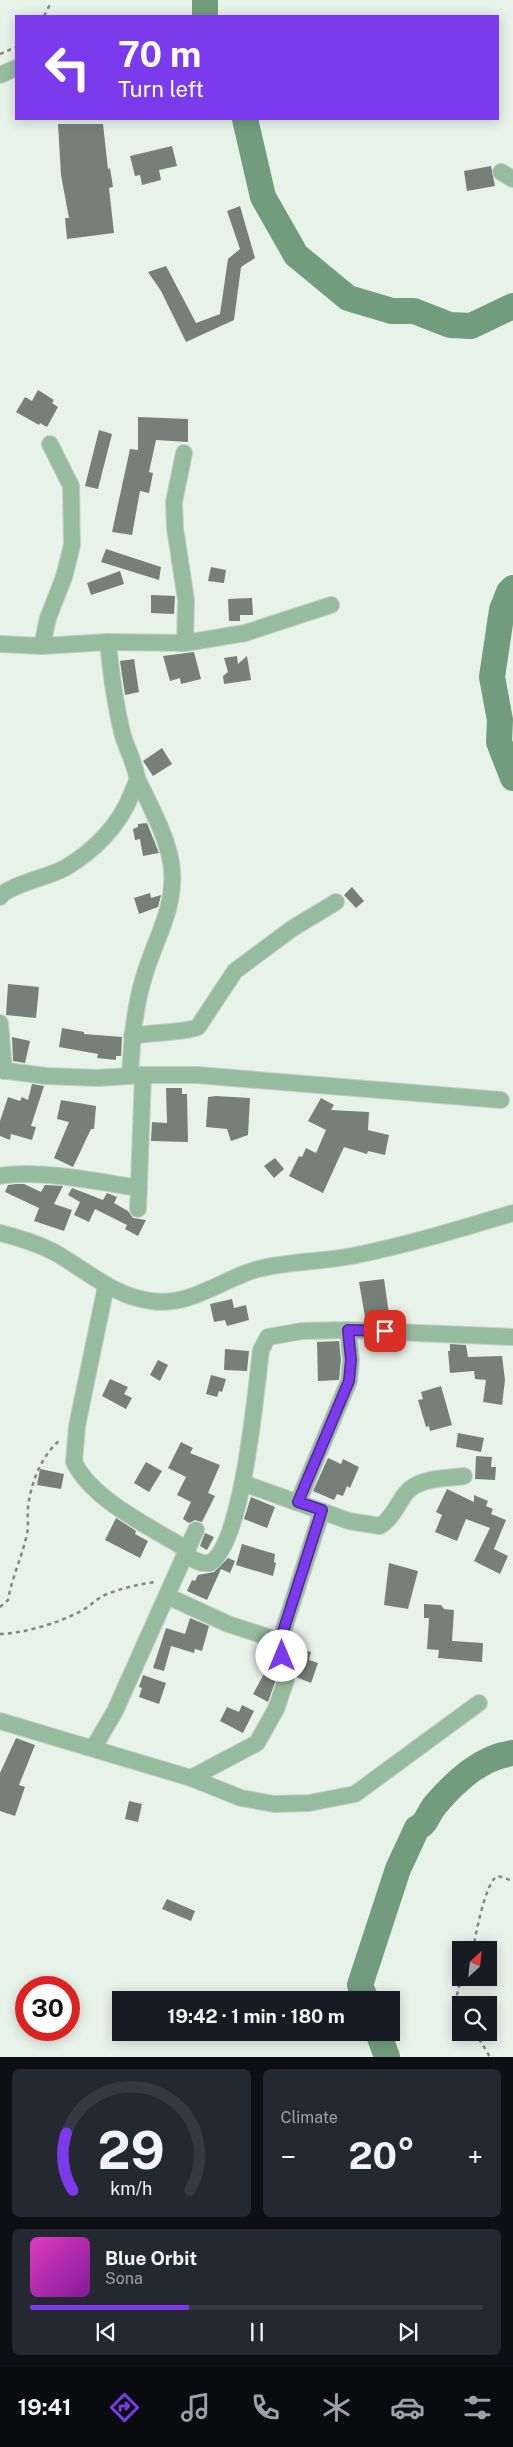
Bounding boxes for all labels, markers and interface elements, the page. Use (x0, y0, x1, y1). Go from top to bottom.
text: 70 m (118, 34, 201, 75)
icon: left (35, 35, 100, 100)
text: Turn left (118, 76, 204, 102)
pin (364, 1310, 406, 1352)
icon: arrive (371, 1317, 399, 1345)
position arrow (255, 1629, 307, 1681)
north arrow (452, 1941, 498, 1986)
map controls (452, 1941, 497, 2041)
speed limit sign: 30 (15, 1976, 80, 2041)
button: search (452, 1996, 497, 2041)
text: 19:42 · 1 min · 180 m (167, 2005, 345, 2027)
text: Climate (281, 2108, 338, 2127)
text: 29 (98, 2120, 165, 2181)
text: 20° (348, 2133, 415, 2178)
text: − (281, 2140, 296, 2173)
text: + (467, 2140, 483, 2173)
text: km/h (110, 2178, 152, 2199)
text: Blue Orbit (105, 2247, 197, 2269)
text: Sona (105, 2269, 143, 2288)
icon: previous (92, 2318, 120, 2346)
icon: pause (243, 2318, 271, 2346)
icon: next (394, 2318, 422, 2346)
icon: directions (107, 2390, 142, 2425)
icon: music (178, 2390, 213, 2425)
icon: phone (248, 2390, 283, 2425)
icon: climate (319, 2390, 354, 2425)
icon: car (390, 2390, 425, 2425)
icon: filters (460, 2390, 495, 2425)
text: 19:41 (18, 2394, 71, 2420)

